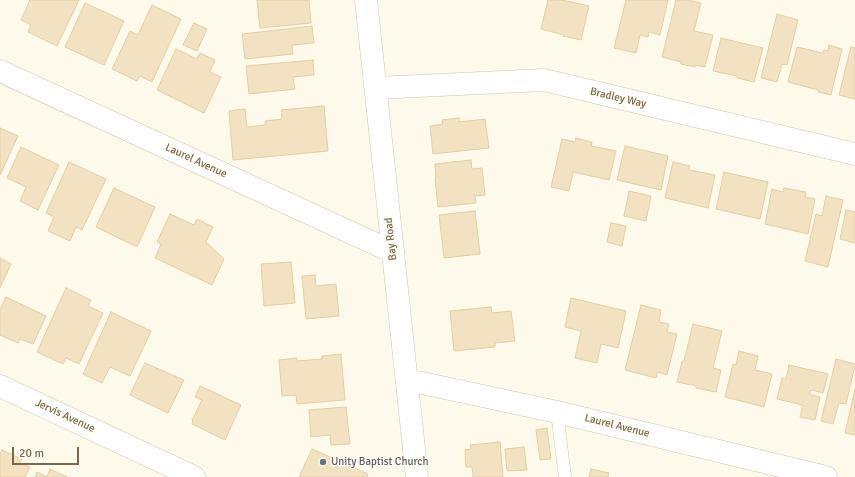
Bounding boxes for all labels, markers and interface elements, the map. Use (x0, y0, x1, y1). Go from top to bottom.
street label: Bradley Way (589, 85, 647, 111)
street label: Laurel Avenue (163, 141, 229, 181)
street label: Bay Road (382, 217, 400, 261)
street label: Jervis Avenue (33, 396, 97, 436)
street label: Laurel Avenue (583, 412, 651, 440)
scale bar (14, 439, 81, 465)
text: 20 m (19, 446, 44, 461)
place label: Unity Baptist Church (331, 455, 428, 469)
marker: Unity Baptist Church (318, 457, 328, 467)

